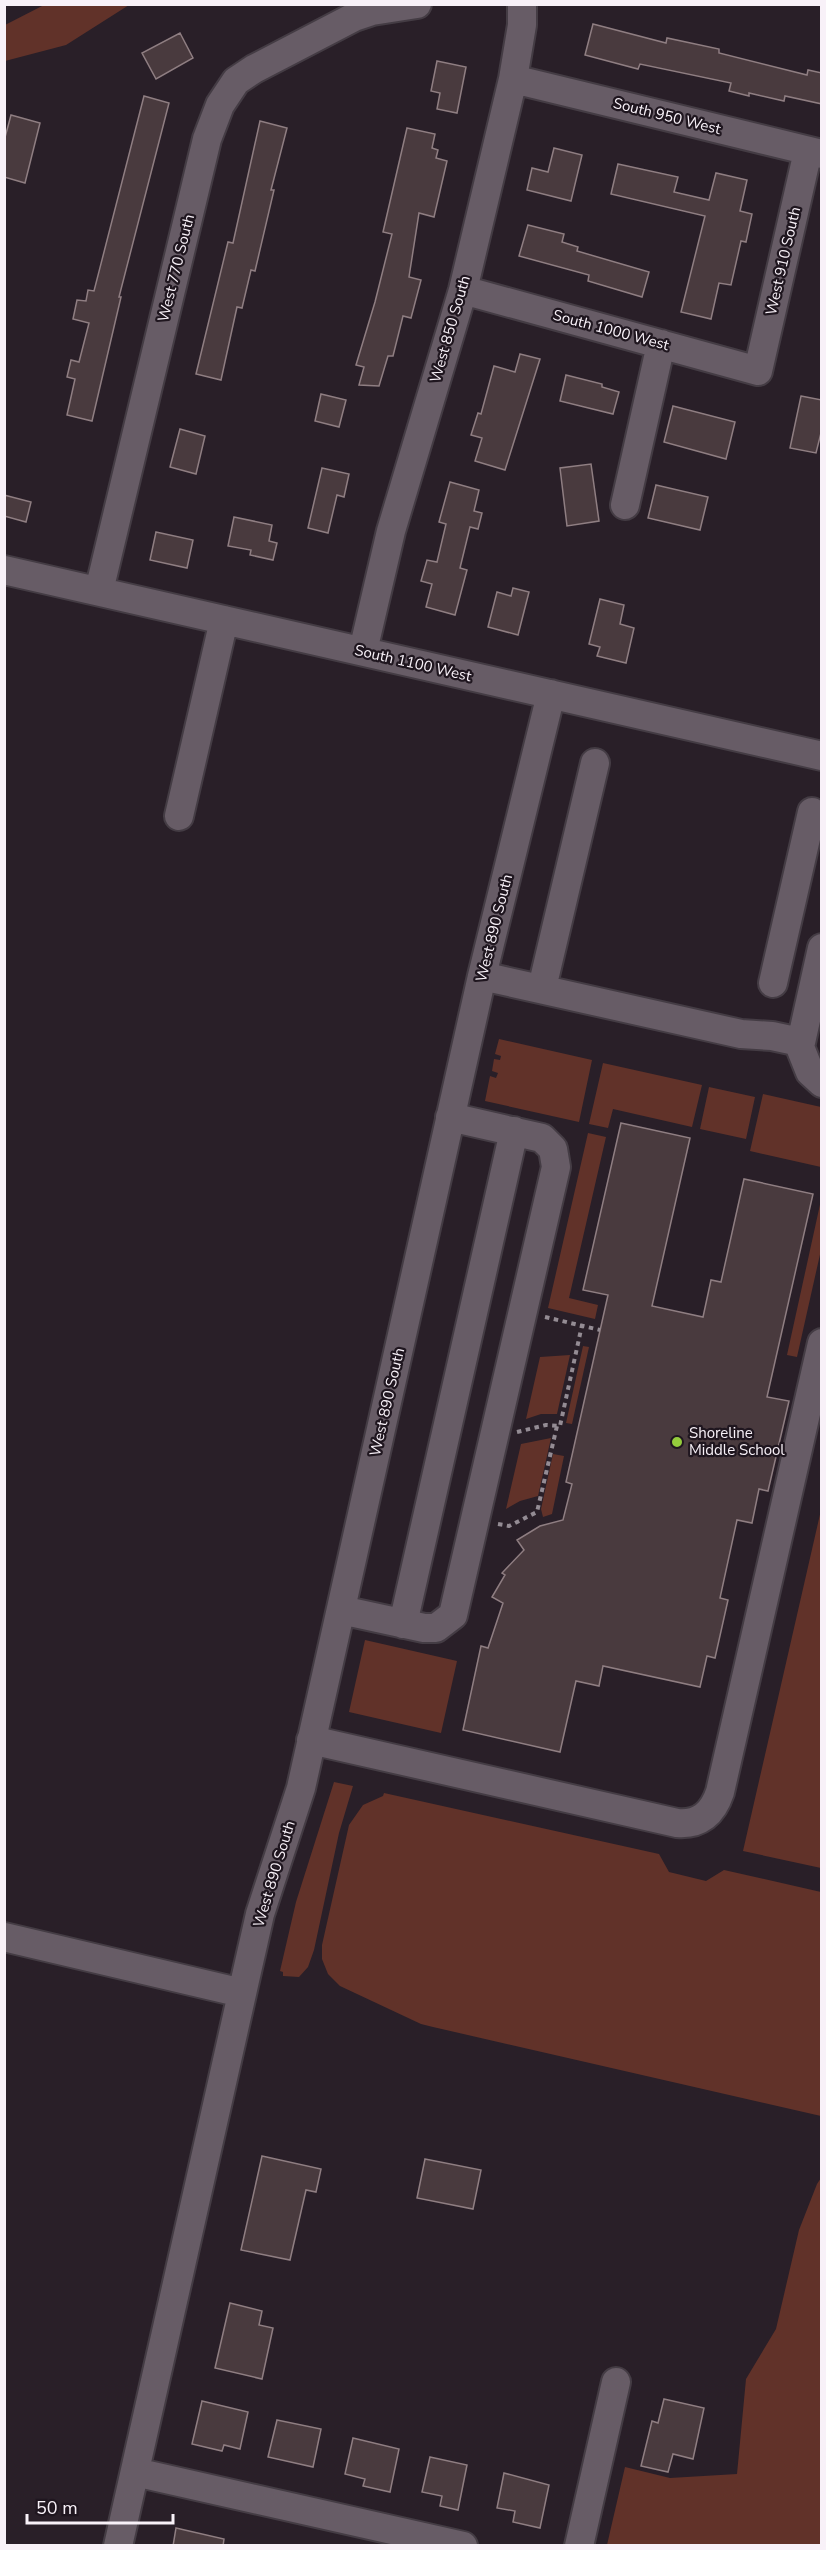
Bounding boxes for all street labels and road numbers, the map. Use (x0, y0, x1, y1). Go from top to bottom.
street label: South 950 West (611, 93, 724, 139)
street label: West 910 South (761, 205, 805, 317)
street label: West 770 South (153, 212, 199, 324)
street label: West 850 South (425, 273, 475, 385)
street label: South 1000 West (551, 305, 672, 355)
street label: South 1100 West (353, 640, 474, 686)
street label: West 890 South (471, 872, 517, 984)
street label: West 890 South (365, 1346, 409, 1458)
street label: West 890 South (248, 1818, 300, 1930)

